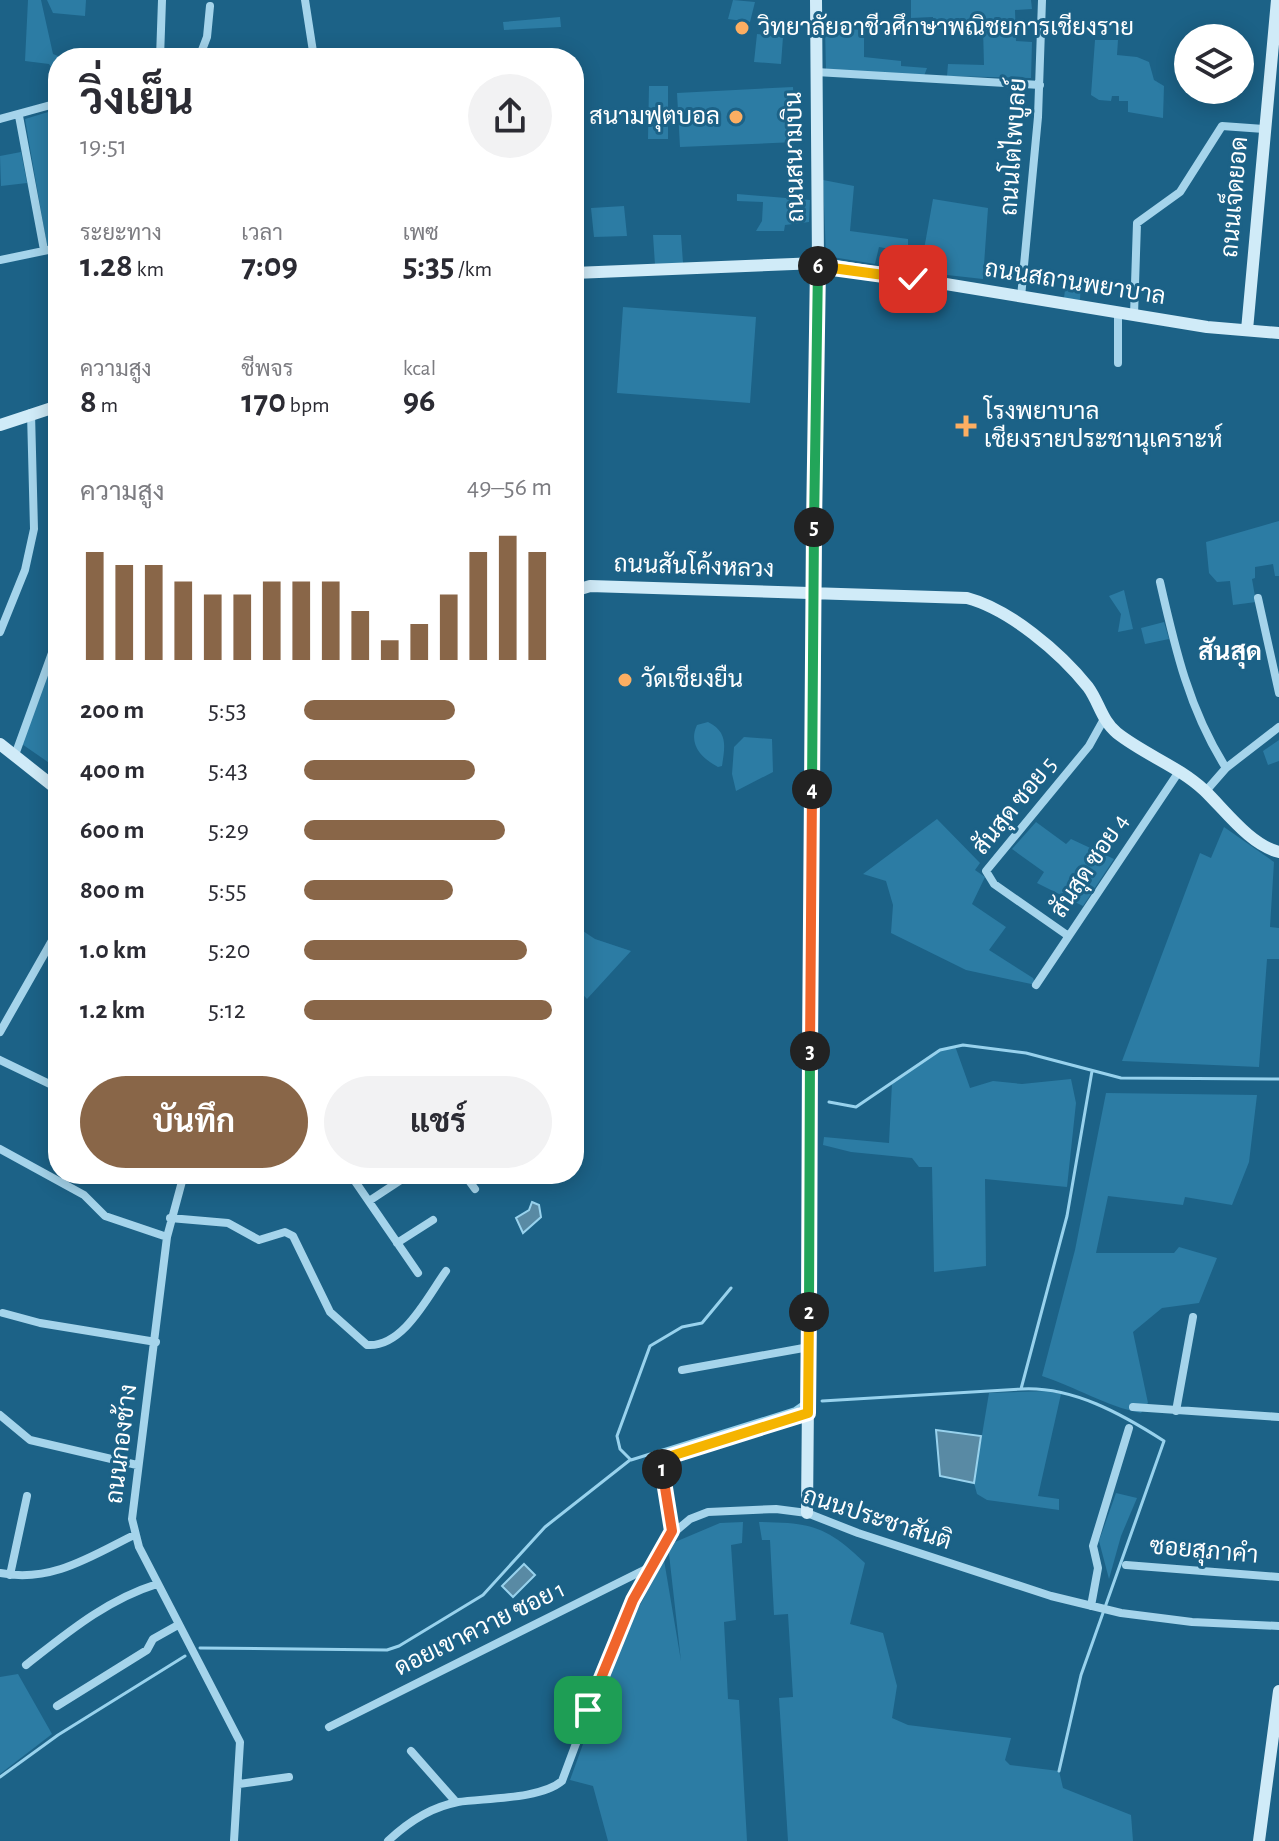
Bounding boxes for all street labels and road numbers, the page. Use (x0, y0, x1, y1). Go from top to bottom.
street label: ถนนโตไพบูลย์ (992, 77, 1035, 217)
street label: ถนนสนามบิน (779, 91, 808, 223)
street label: ถนนเจ็ดยอด (1212, 135, 1252, 259)
street label: ถนนสถานพยาบาล (983, 257, 1167, 309)
street label: ถนนสันโค้งหลวง (613, 547, 775, 582)
street label: สันสุด ซอย 5 (966, 751, 1064, 861)
street label: สันสุด ซอย 4 (1044, 808, 1136, 924)
street label: ถนนกองช้าง (99, 1382, 141, 1505)
street label: ถนนประชาสันติ (800, 1481, 955, 1554)
street label: ซอยสุภาคำ (1148, 1531, 1260, 1571)
street label: ดอยเขาควาย ซอย 1 (391, 1577, 569, 1681)

